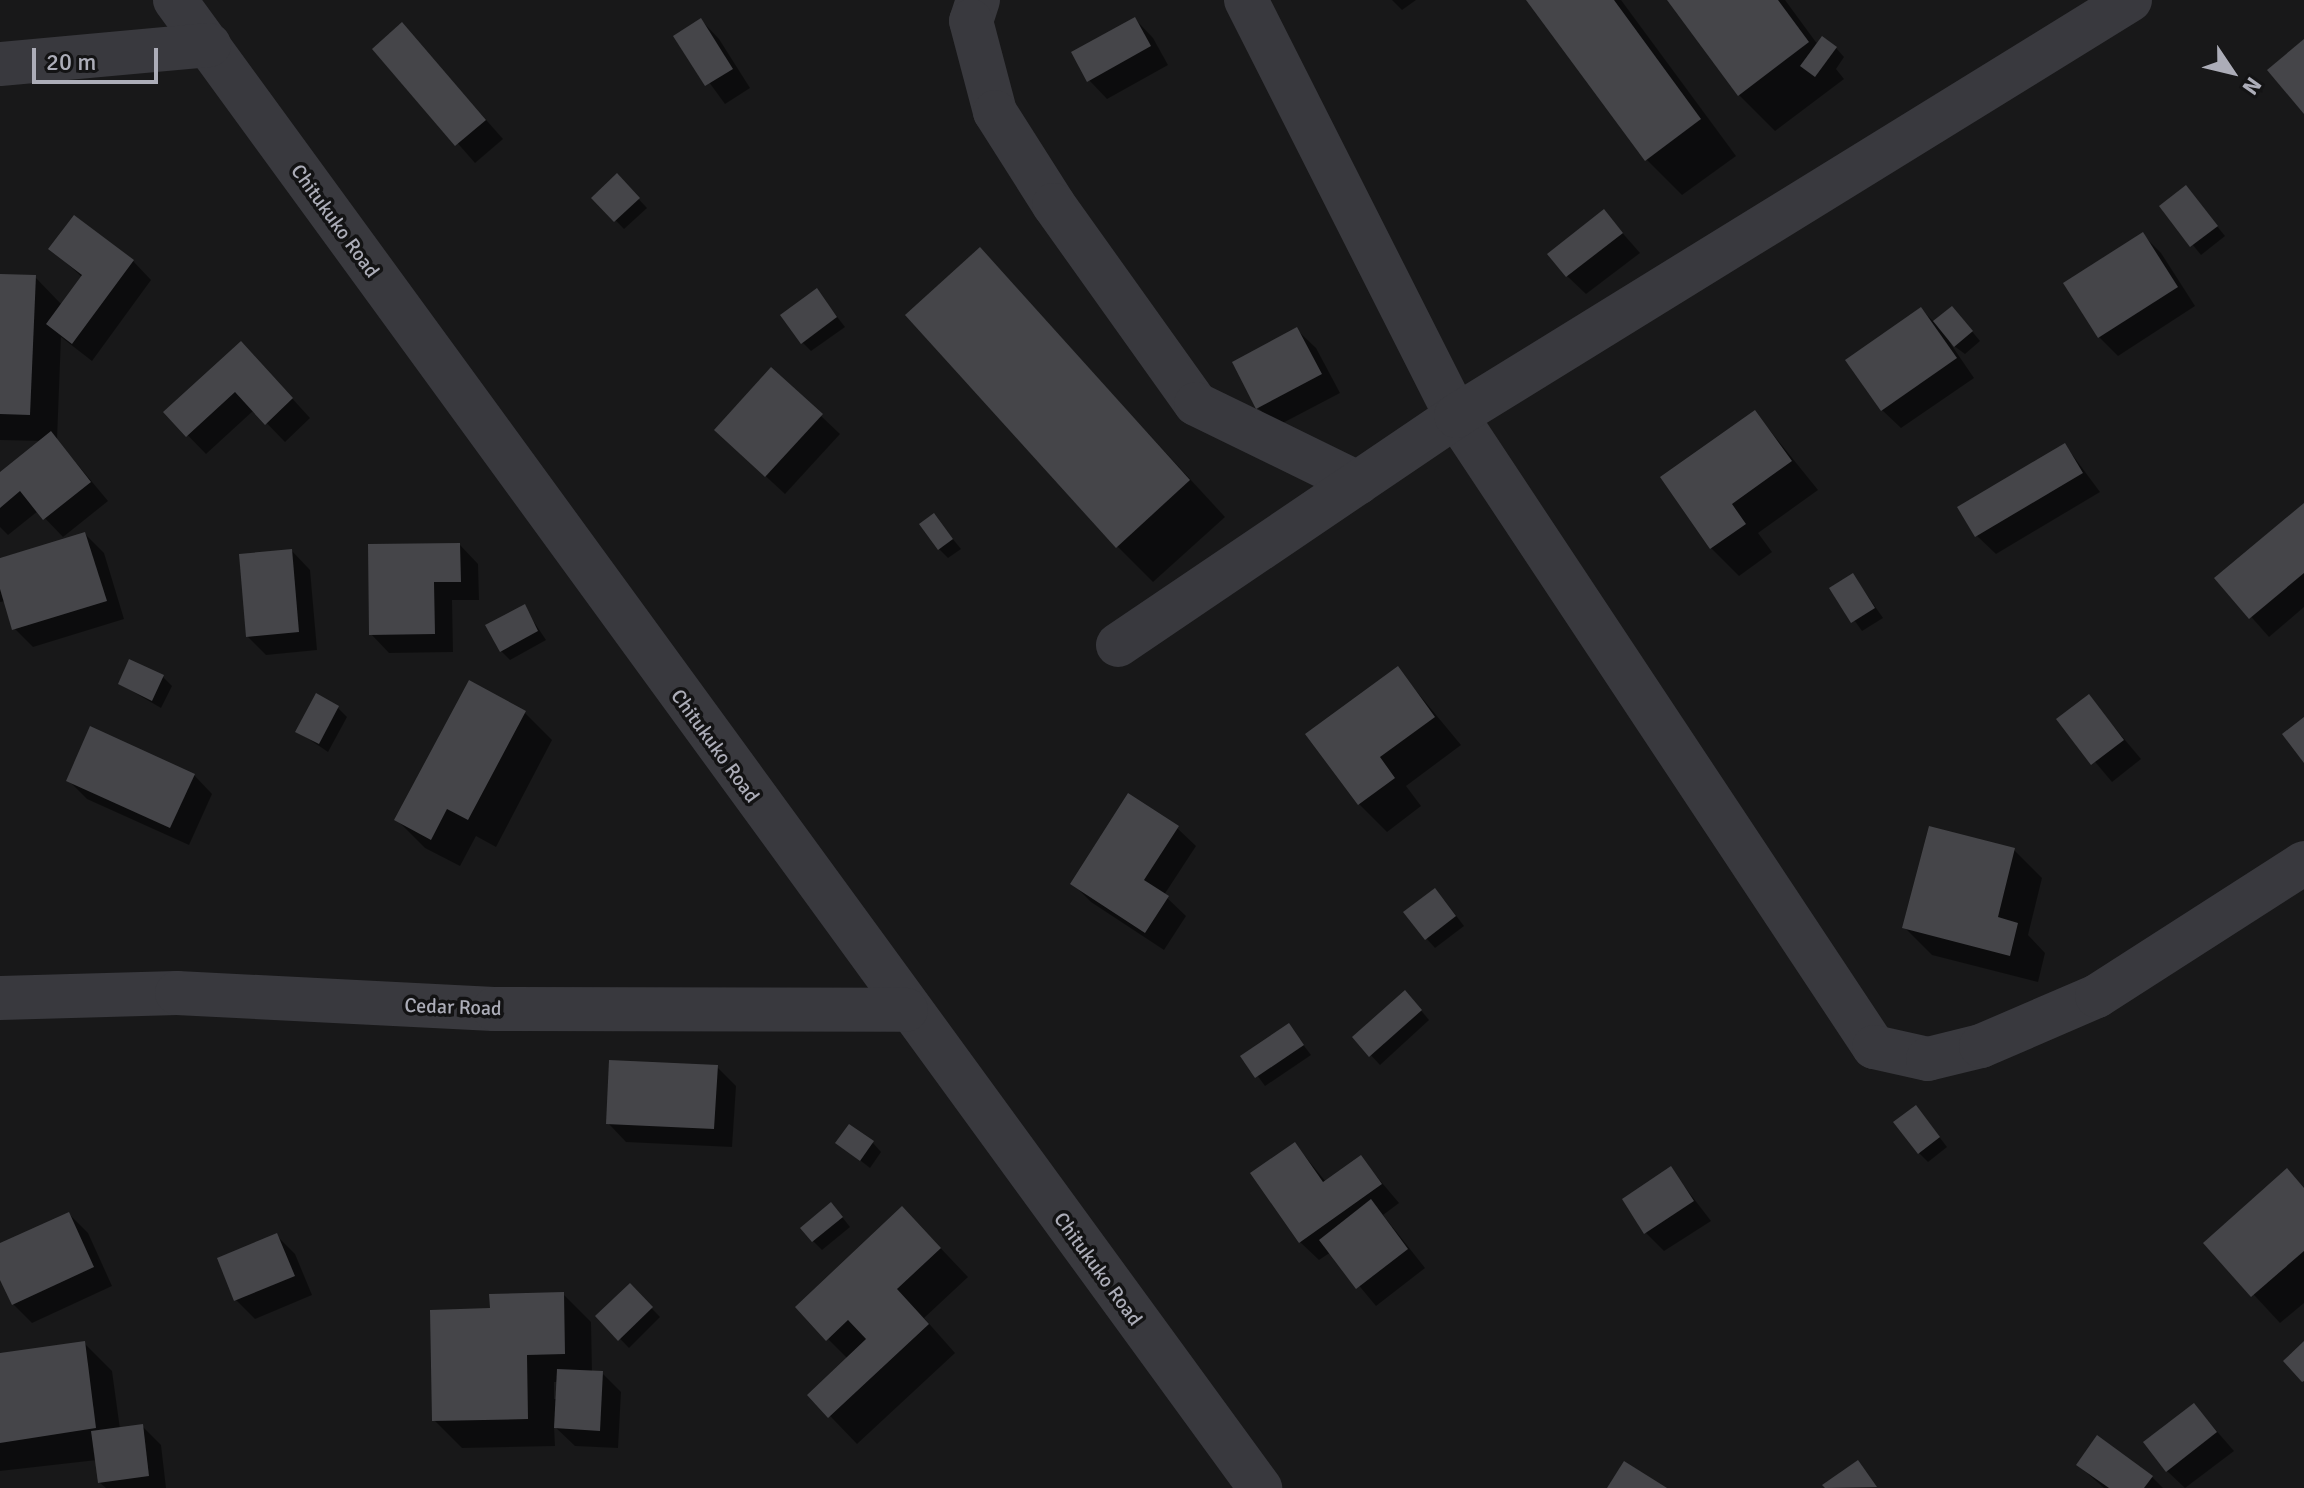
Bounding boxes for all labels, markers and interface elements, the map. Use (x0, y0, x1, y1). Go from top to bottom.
scale bar (36, 32, 162, 82)
north arrow (2192, 32, 2272, 112)
text: 20 m (46, 47, 96, 77)
text: N (2237, 72, 2268, 100)
street label: Chitukuko Road (286, 160, 384, 282)
street label: Chitukuko Road (666, 685, 764, 807)
street label: Cedar Road (404, 993, 502, 1021)
street label: Chitukuko Road (1049, 1208, 1147, 1330)

